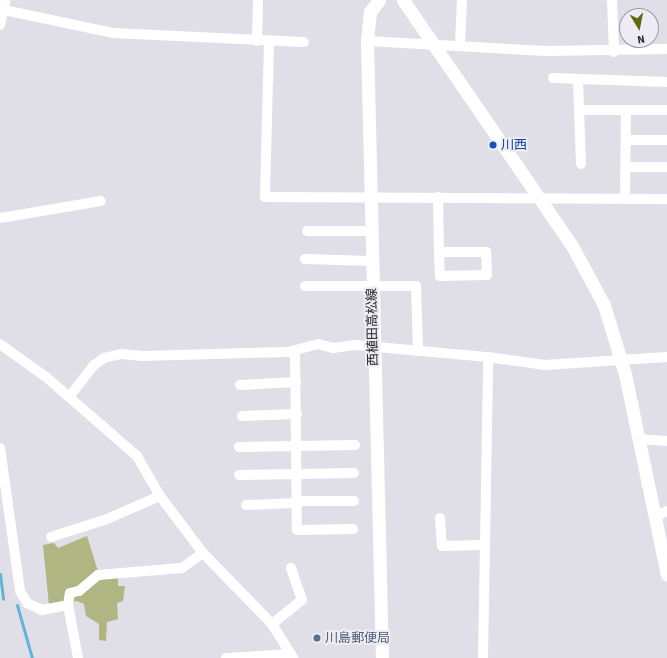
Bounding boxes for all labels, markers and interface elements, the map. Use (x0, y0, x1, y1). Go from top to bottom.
north arrow (619, 8, 659, 48)
text: N (636, 31, 646, 47)
place label: 川西 (501, 137, 527, 153)
marker: 川西 (488, 140, 498, 150)
street label: 西植田高松線 (365, 288, 381, 366)
place label: 川島郵便局 (325, 630, 390, 646)
marker: 川島郵便局 (312, 633, 322, 643)

